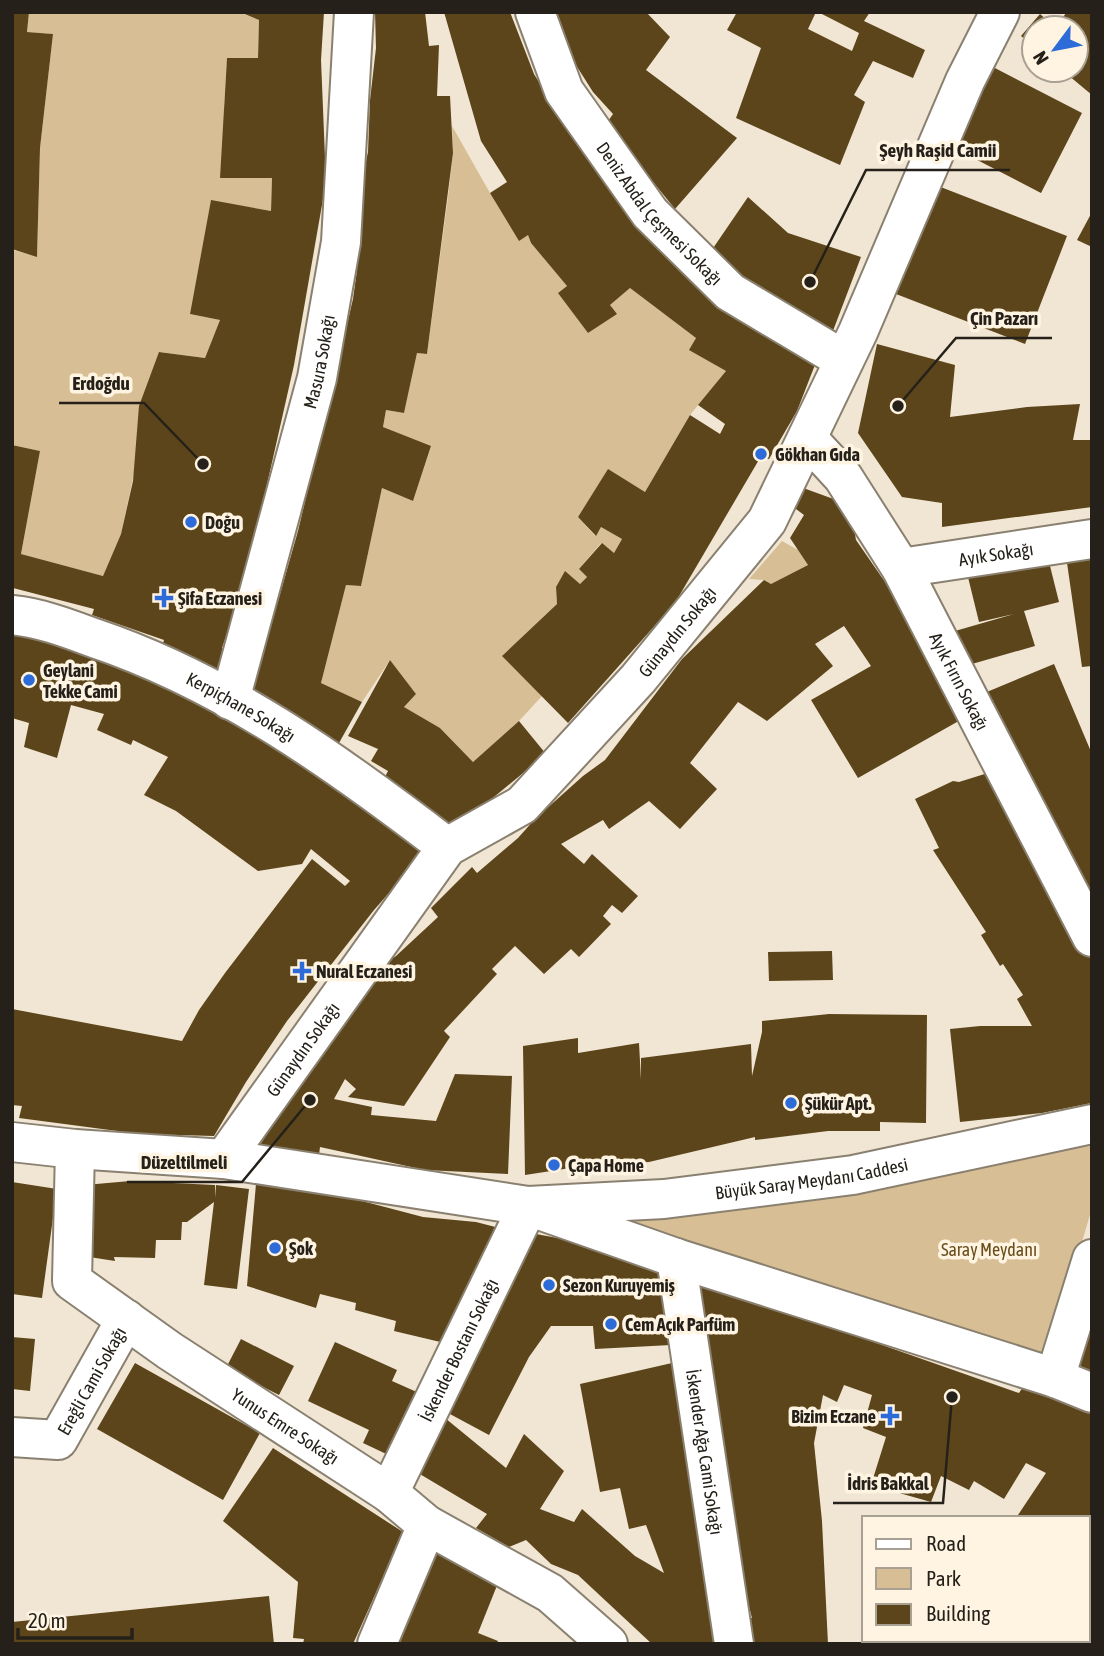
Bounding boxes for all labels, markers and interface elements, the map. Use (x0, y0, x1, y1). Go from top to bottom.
north arrow (1020, 14, 1090, 84)
text: N (1028, 47, 1053, 69)
callout: Şeyh Raşid Camii (866, 130, 1010, 170)
street label: Deniz Abdal Çeşmesi Sokağı (593, 138, 727, 289)
text: Şeyh Raşid Camii (880, 139, 996, 161)
callout: Çin Pazarı (956, 298, 1052, 338)
text: Çin Pazarı (970, 307, 1038, 329)
street label: Masura Sokağı (299, 313, 338, 411)
callout: Erdoğdu (59, 363, 144, 403)
text: Erdoğdu (72, 372, 130, 394)
place label: Gökhan Gıda (775, 444, 860, 465)
marker: Gökhan Gıda (753, 446, 769, 462)
place label: Doğu (205, 512, 240, 533)
marker: Doğu (183, 514, 199, 530)
street label: Ayık Sokağı (957, 538, 1035, 570)
street label: Günaydın Sokağı (634, 582, 720, 681)
place label: Şifa Eczanesi (178, 588, 262, 609)
marker: Şifa Eczanesi (156, 590, 172, 606)
street label: Ayık Fırın Sokağı (926, 629, 994, 734)
place label: Geylani Tekke Cami (43, 660, 118, 702)
street label: Kerpiçhane Sokağı (183, 667, 299, 746)
marker: Geylani Tekke Cami (21, 672, 37, 688)
place label: Nural Eczanesi (316, 961, 412, 982)
marker: Nural Eczanesi (294, 963, 310, 979)
street label: Günaydın Sokağı (262, 998, 343, 1100)
place label: Şükür Apt. (805, 1093, 871, 1114)
marker: Şükür Apt. (783, 1095, 799, 1111)
callout: Düzeltilmeli (127, 1142, 242, 1182)
text: Düzeltilmeli (141, 1151, 227, 1173)
street label: Büyük Saray Meydanı Caddesi (714, 1153, 910, 1203)
place label: Çapa Home (568, 1155, 644, 1176)
marker: Çapa Home (546, 1157, 562, 1173)
place label: Şok (289, 1238, 314, 1259)
park label: Saray Meydanı (941, 1239, 1037, 1260)
marker: Şok (267, 1240, 283, 1256)
street label: İskender Bostanı Sokağı (415, 1275, 502, 1425)
place label: Sezon Kuruyemiş (563, 1275, 676, 1296)
marker: Sezon Kuruyemiş (541, 1277, 557, 1293)
place label: Cem Açık Parfüm (625, 1314, 735, 1335)
marker: Cem Açık Parfüm (603, 1316, 619, 1332)
street label: Ereğli Cami Sokağı (53, 1323, 130, 1439)
street label: İskender Ağa Cami Sokağı (682, 1368, 728, 1536)
street label: Yunus Emre Sokağı (228, 1383, 343, 1468)
place label: Bizim Eczane (791, 1406, 876, 1427)
marker: Bizim Eczane (882, 1408, 898, 1424)
callout: İdris Bakkal (833, 1463, 943, 1503)
text: İdris Bakkal (847, 1472, 930, 1494)
legend (862, 1516, 1090, 1642)
text: Road (926, 1531, 966, 1555)
text: Park (926, 1566, 961, 1590)
scale bar (18, 1596, 131, 1640)
text: Building (926, 1601, 990, 1625)
text: 20 m (28, 1608, 66, 1632)

